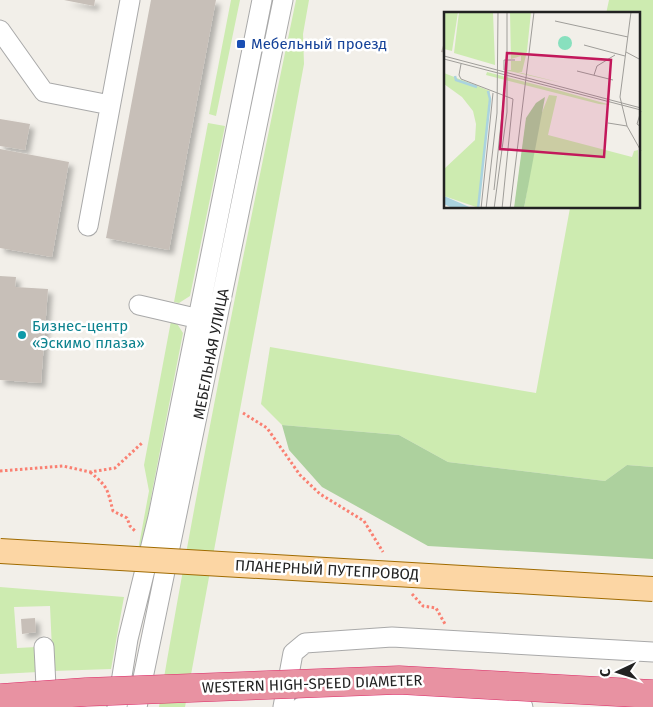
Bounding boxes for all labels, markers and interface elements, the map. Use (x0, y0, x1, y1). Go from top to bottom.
inset map (444, 12, 640, 209)
place label: Мебельный проезд (251, 35, 387, 53)
marker: Мебельный проезд (235, 38, 247, 50)
street label: МЕБЕЛЬНАЯ УЛИЦА (189, 287, 233, 421)
place label: Бизнес-центр «Эскимо плаза» (32, 317, 145, 352)
marker: Бизнес-центр «Эскимо плаза» (16, 329, 28, 341)
street label: ПЛАНЕРНЫЙ ПУТЕПРОВОД (235, 556, 419, 584)
north arrow (593, 647, 643, 697)
text: С (597, 668, 614, 677)
street label: WESTERN HIGH-SPEED DIAMETER (201, 671, 423, 697)

